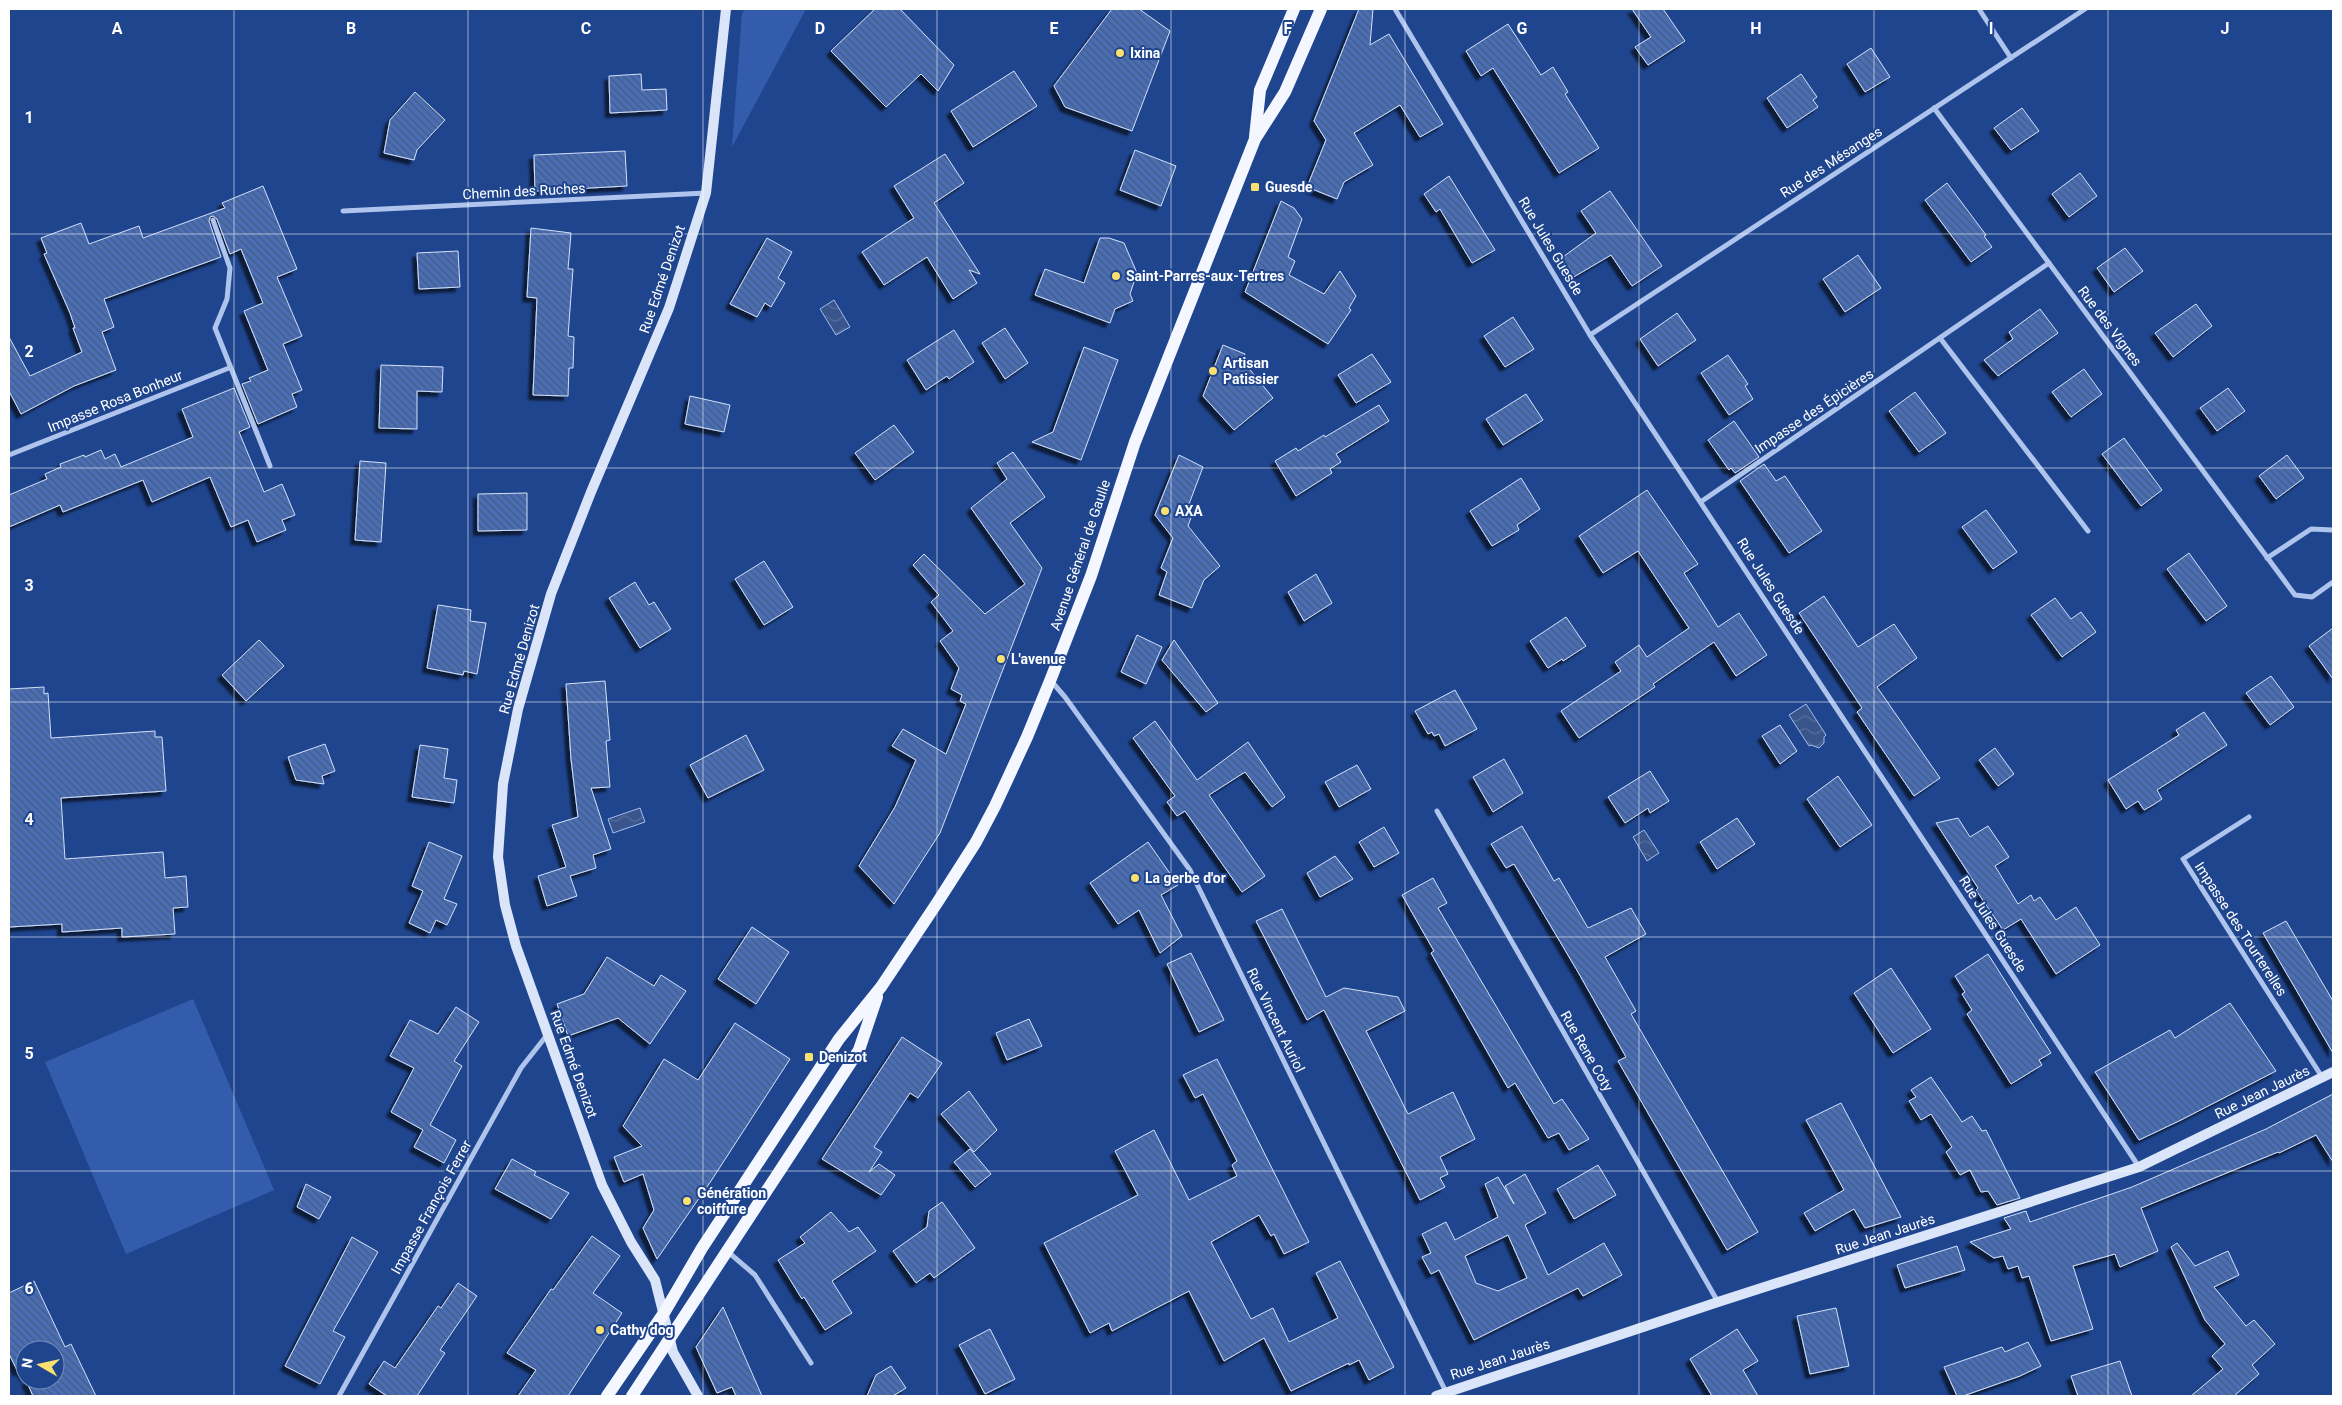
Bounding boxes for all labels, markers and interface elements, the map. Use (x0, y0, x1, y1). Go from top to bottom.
text: A (112, 19, 123, 38)
text: B (346, 19, 356, 38)
text: C (581, 19, 591, 38)
text: D (815, 19, 825, 38)
text: E (1050, 19, 1059, 38)
text: F (1284, 19, 1293, 38)
text: G (1517, 19, 1528, 38)
text: H (1750, 19, 1762, 38)
text: I (1989, 19, 1993, 38)
text: J (2221, 19, 2229, 38)
place label: Ixina (1130, 45, 1161, 61)
marker: Ixina (1114, 47, 1126, 59)
text: 1 (24, 108, 34, 127)
street label: Rue des Mésanges (1777, 123, 1885, 201)
place label: Guesde (1265, 179, 1313, 195)
street label: Chemin des Ruches (462, 180, 586, 202)
marker: Guesde (1249, 181, 1261, 193)
street label: Rue Jules Guesde (1515, 194, 1587, 298)
street label: Rue Edmé Denizot (636, 222, 688, 335)
place label: Saint-Parres-aux-Tertres (1126, 268, 1284, 284)
marker: Saint-Parres-aux-Tertres (1110, 270, 1122, 282)
street label: Rue des Vignes (2075, 283, 2145, 369)
text: 2 (24, 342, 34, 361)
place label: Artisan Patissier (1223, 355, 1279, 387)
marker: Artisan Patissier (1207, 365, 1219, 377)
street label: Impasse des Épicières (1751, 365, 1876, 457)
street label: Impasse Rosa Bonheur (45, 367, 185, 435)
street label: Avenue Général de Gaulle (1047, 478, 1113, 632)
place label: AXA (1175, 503, 1203, 519)
marker: AXA (1159, 505, 1171, 517)
street label: Rue Jules Guesde (1734, 535, 1808, 637)
text: 3 (24, 576, 34, 595)
street label: Rue Edmé Denizot (496, 602, 542, 716)
place label: L'avenue (1011, 651, 1066, 667)
marker: L'avenue (995, 653, 1007, 665)
text: 4 (24, 810, 34, 829)
street label: Impasse des Tourterelles (2192, 859, 2290, 999)
place label: La gerbe d'or (1145, 870, 1226, 886)
marker: La gerbe d'or (1129, 872, 1141, 884)
street label: Rue Jules Guesde (1956, 873, 2030, 975)
street label: Rue Vincent Auriol (1244, 965, 1308, 1075)
street label: Rue Edmé Denizot (547, 1008, 601, 1120)
street label: Rue Rene Coty (1558, 1008, 1617, 1094)
text: 5 (24, 1044, 34, 1063)
place label: Denizot (819, 1049, 867, 1065)
marker: Denizot (803, 1051, 815, 1063)
street label: Rue Jean Jaurès (2212, 1062, 2312, 1122)
street label: Impasse François Ferrer (388, 1137, 475, 1277)
place label: Génération coiffure (697, 1185, 766, 1217)
marker: Génération coiffure (681, 1195, 693, 1207)
street label: Rue Jean Jaurès (1833, 1210, 1937, 1258)
text: 6 (24, 1279, 34, 1298)
place label: Cathy dog (610, 1322, 674, 1338)
marker: Cathy dog (594, 1324, 606, 1336)
street label: Rue Jean Jaurès (1448, 1335, 1552, 1383)
north arrow (15, 1340, 65, 1390)
text: N (18, 1357, 36, 1369)

